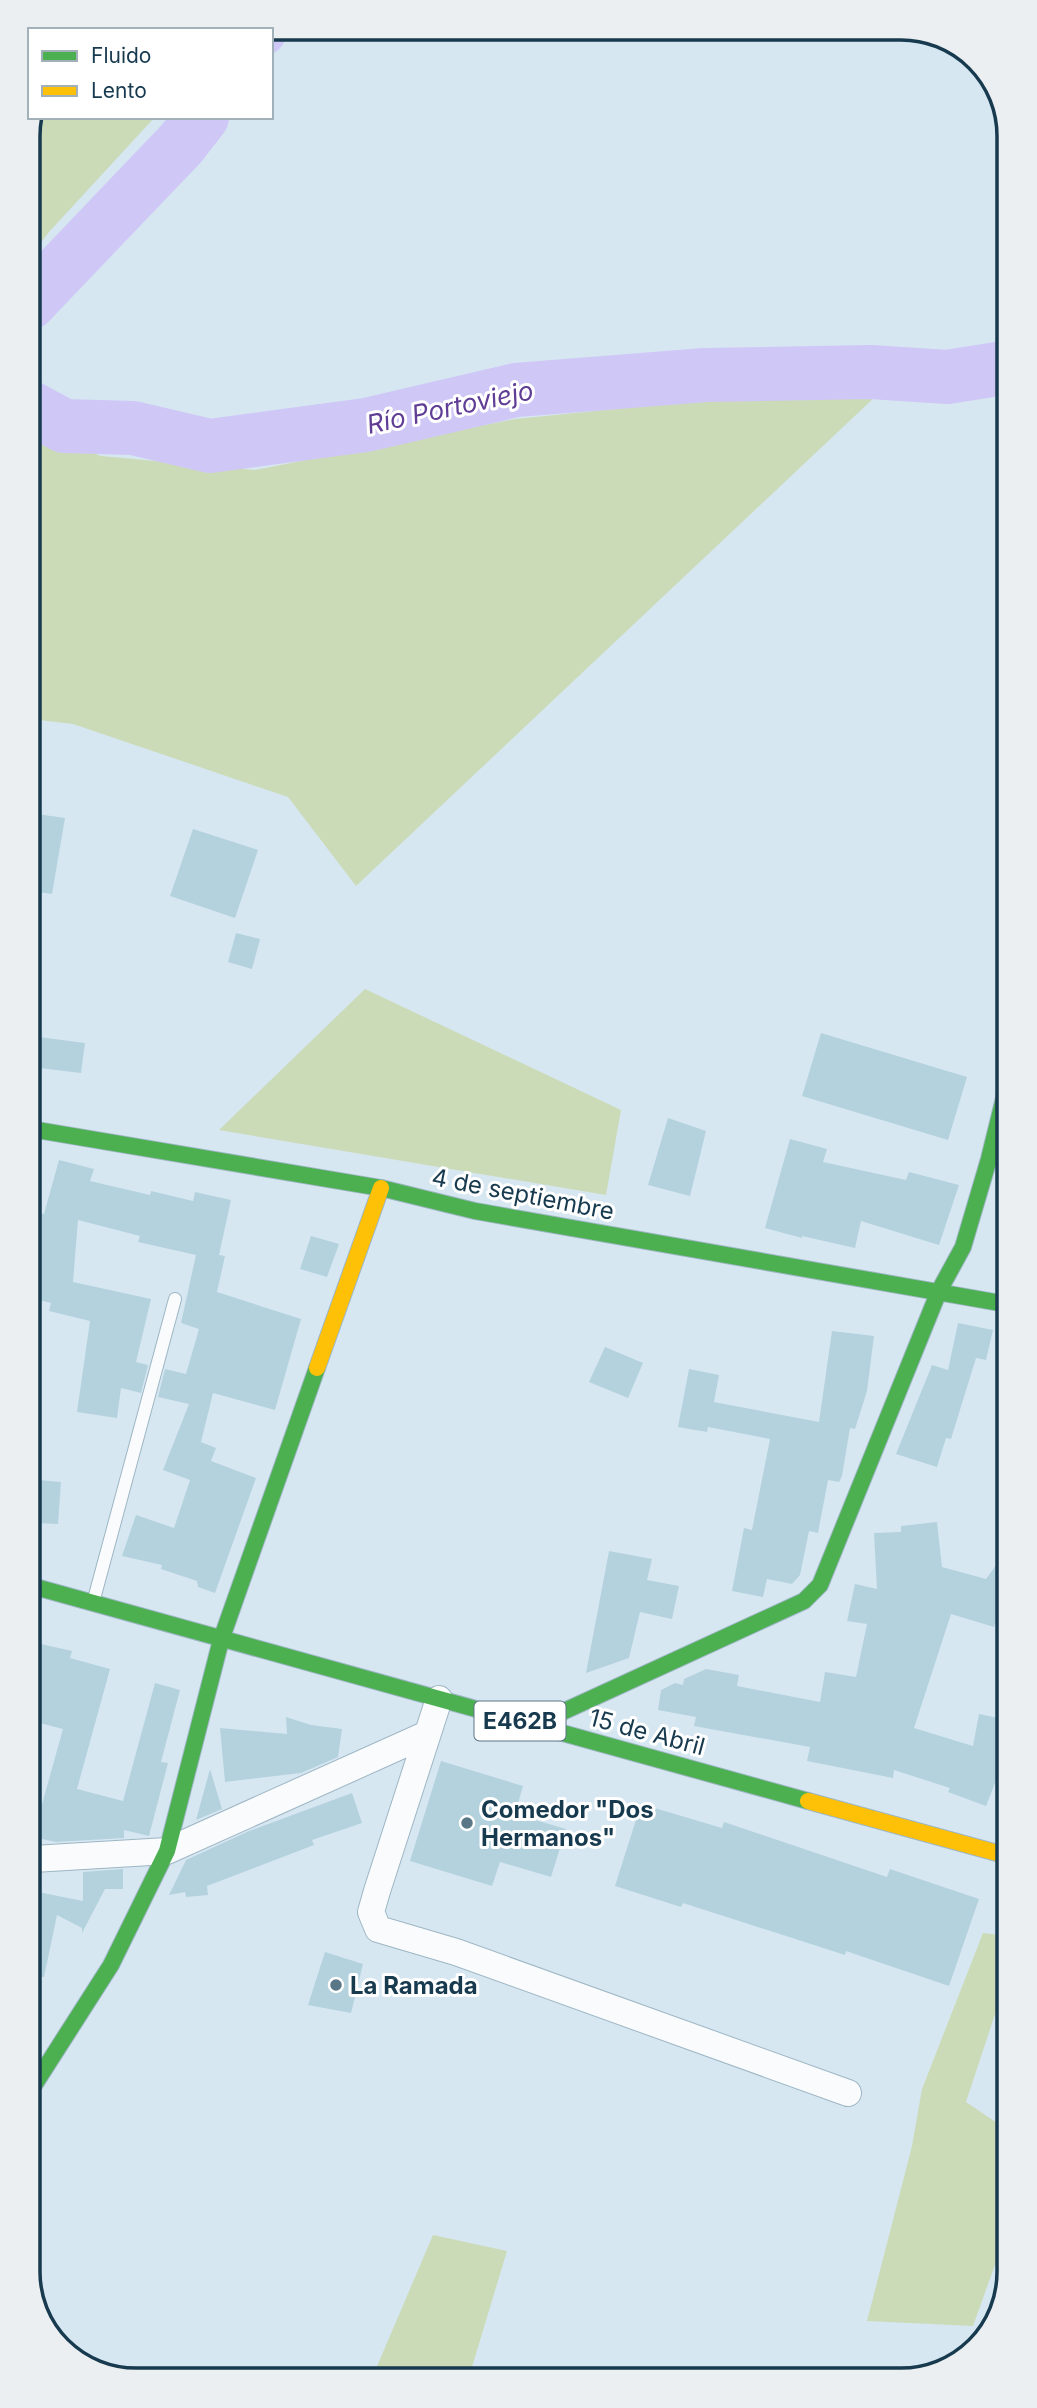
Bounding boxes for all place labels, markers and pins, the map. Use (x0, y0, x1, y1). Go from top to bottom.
place label: Comedor "Dos Hermanos" (481, 1795, 654, 1852)
marker: Comedor "Dos Hermanos" (459, 1815, 475, 1831)
place label: La Ramada (350, 1971, 478, 2000)
marker: La Ramada (328, 1977, 344, 1993)

